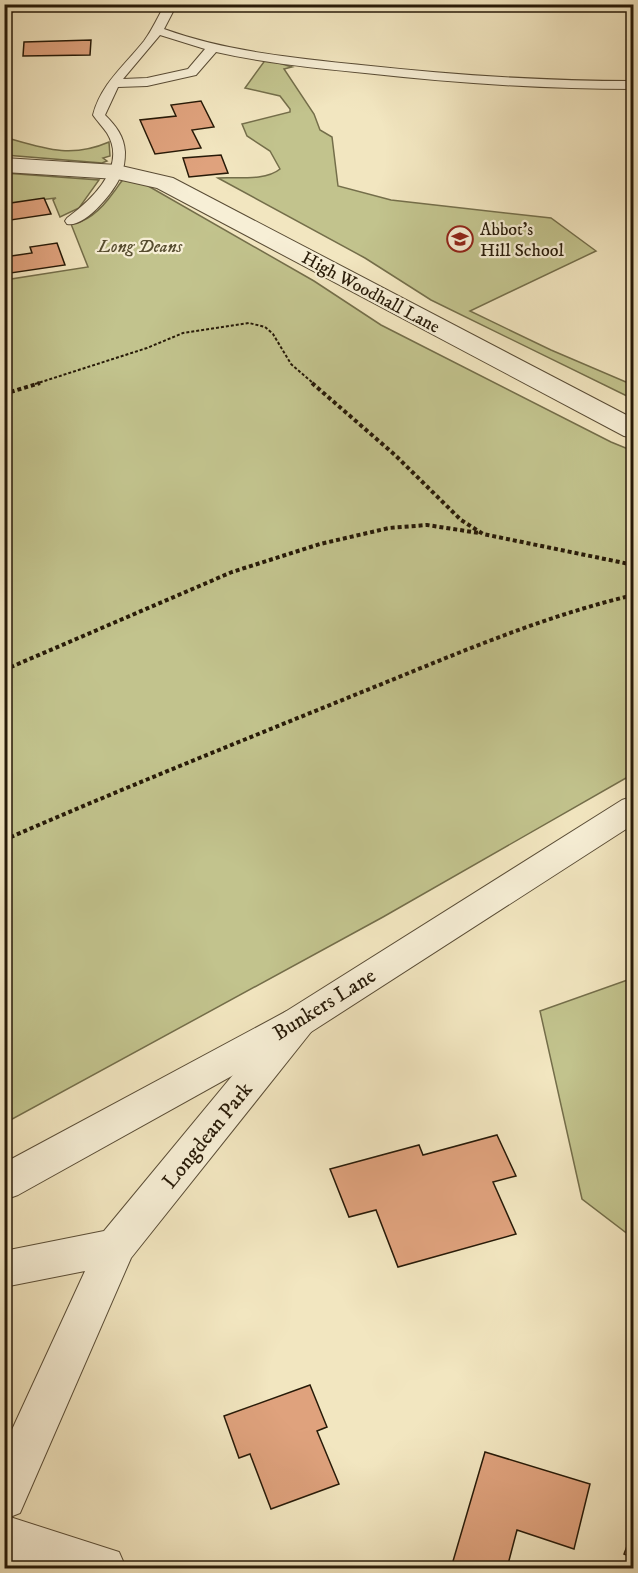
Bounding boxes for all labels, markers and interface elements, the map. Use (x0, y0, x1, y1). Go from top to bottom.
place label: Abbot's Hill School (480, 219, 564, 262)
school or university icon: Abbot's Hill School (445, 224, 475, 254)
park label: Long Deans (97, 236, 183, 258)
street label: High Woodhall Lane (298, 247, 443, 339)
street label: Bunkers Lane (268, 963, 381, 1047)
street label: Longdean Park (157, 1077, 259, 1194)

